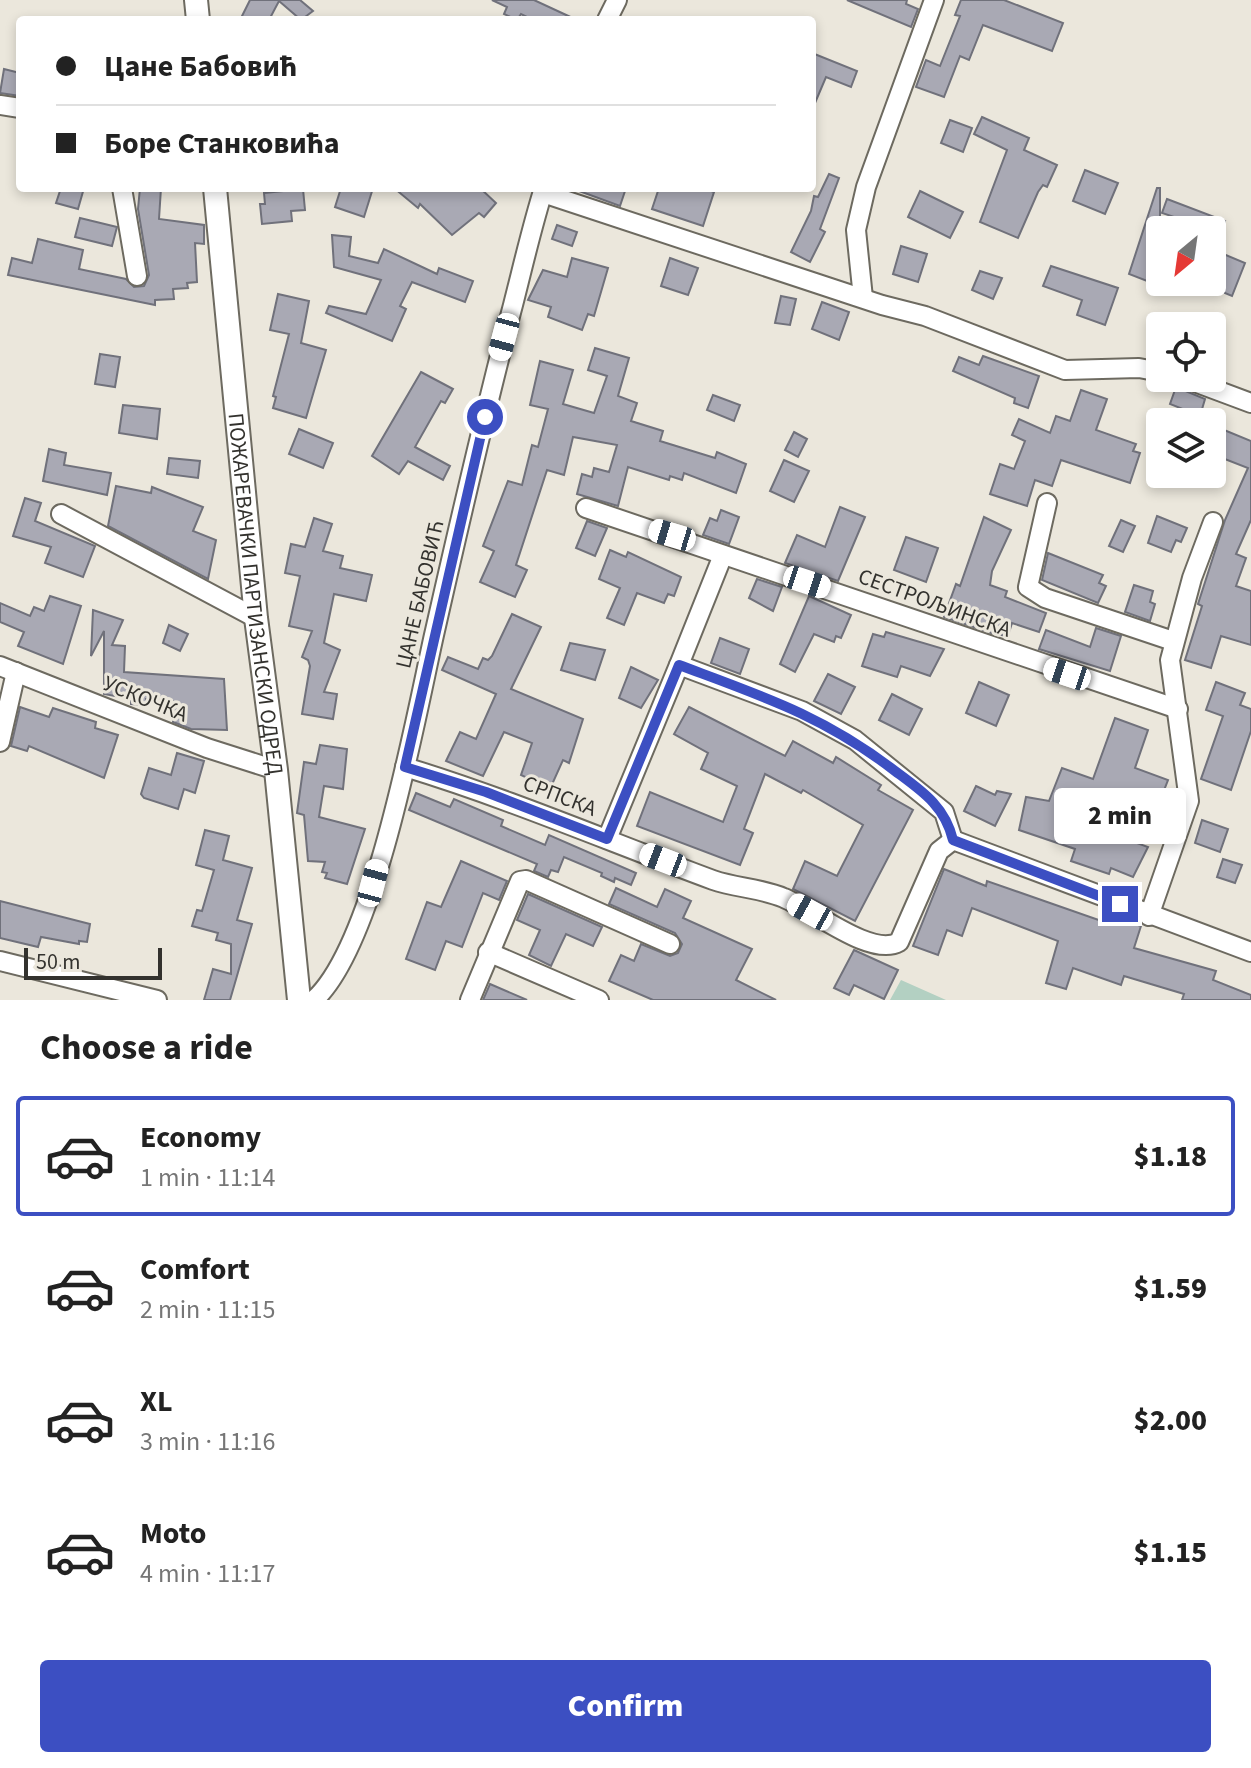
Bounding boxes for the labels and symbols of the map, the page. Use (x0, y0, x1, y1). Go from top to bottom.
north arrow (1146, 216, 1226, 296)
car (486, 311, 522, 363)
route start (467, 399, 503, 435)
street label: ПОЖАРЕВАЧКИ ПАРТИЗАНСКИ ОДРЕД (220, 412, 291, 777)
street label: ЦАНЕ БАБОВИЋ (387, 517, 453, 672)
car (646, 517, 698, 553)
street label: СЕСТРОЉИНСКА (854, 560, 1016, 645)
car (780, 563, 834, 601)
car (1040, 655, 1094, 693)
street label: УСКОЧКА (98, 667, 193, 730)
street label: СРПСКА (518, 767, 601, 825)
callout: 2 min (1054, 788, 1186, 844)
car (636, 840, 690, 880)
car (355, 857, 391, 909)
route end (1102, 886, 1138, 922)
car (783, 890, 837, 934)
scale bar (24, 944, 162, 980)

